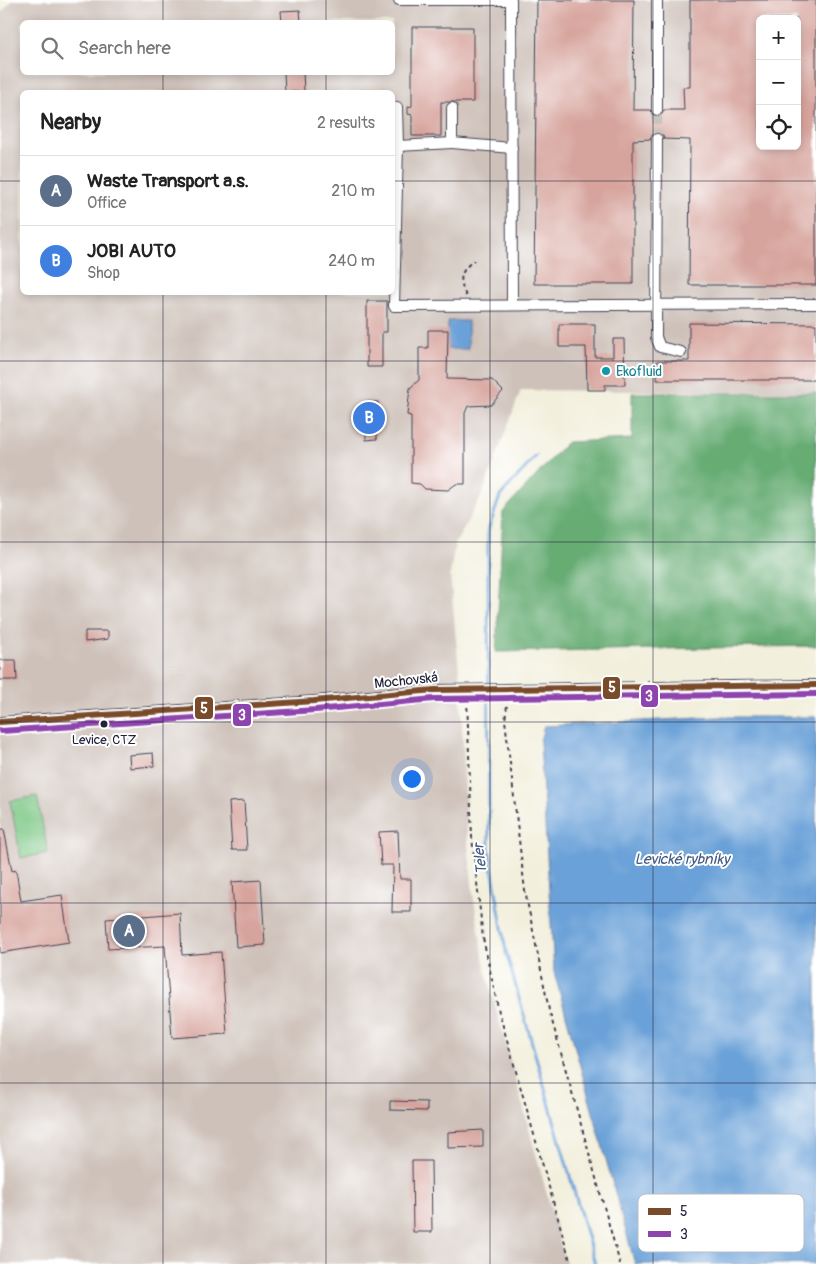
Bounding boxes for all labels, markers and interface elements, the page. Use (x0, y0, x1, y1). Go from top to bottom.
map controls (756, 15, 801, 150)
button: + (756, 15, 801, 60)
search box (20, 20, 395, 75)
icon: search (38, 34, 66, 62)
text: Search here (78, 36, 171, 60)
button: − (756, 60, 801, 105)
button: locate (756, 105, 801, 150)
text: Nearby (40, 109, 101, 136)
text: 2 results (317, 113, 375, 133)
text: Waste Transport a.s. (87, 169, 249, 193)
text: A (51, 181, 61, 201)
text: 210 m (331, 181, 375, 201)
text: Office (87, 193, 127, 213)
text: JOBI AUTO (87, 239, 176, 263)
text: B (51, 251, 61, 271)
text: 240 m (328, 251, 375, 271)
text: Shop (87, 263, 120, 283)
place label: Ekofluid (616, 363, 662, 380)
marker: Ekofluid (600, 365, 612, 377)
pin: B (353, 399, 385, 437)
street label: Mochovská (373, 669, 439, 692)
line badge: 5 (602, 676, 621, 700)
text: 5 (608, 679, 616, 696)
line badge: 3 (640, 684, 659, 708)
text: 3 (645, 688, 653, 705)
line badge: 5 (194, 696, 214, 720)
text: 5 (200, 700, 208, 717)
line badge: 3 (232, 703, 252, 727)
text: 3 (238, 707, 246, 724)
marker: Levice, CTZ (99, 719, 109, 729)
place label: Levice, CTZ (72, 732, 136, 748)
your location (399, 766, 425, 792)
water label: Teler (469, 841, 492, 876)
water label: Levické rybníky (635, 850, 732, 869)
pin: A (113, 912, 145, 950)
legend (638, 1194, 804, 1252)
text: 5 (680, 1203, 688, 1220)
text: 3 (680, 1226, 688, 1243)

